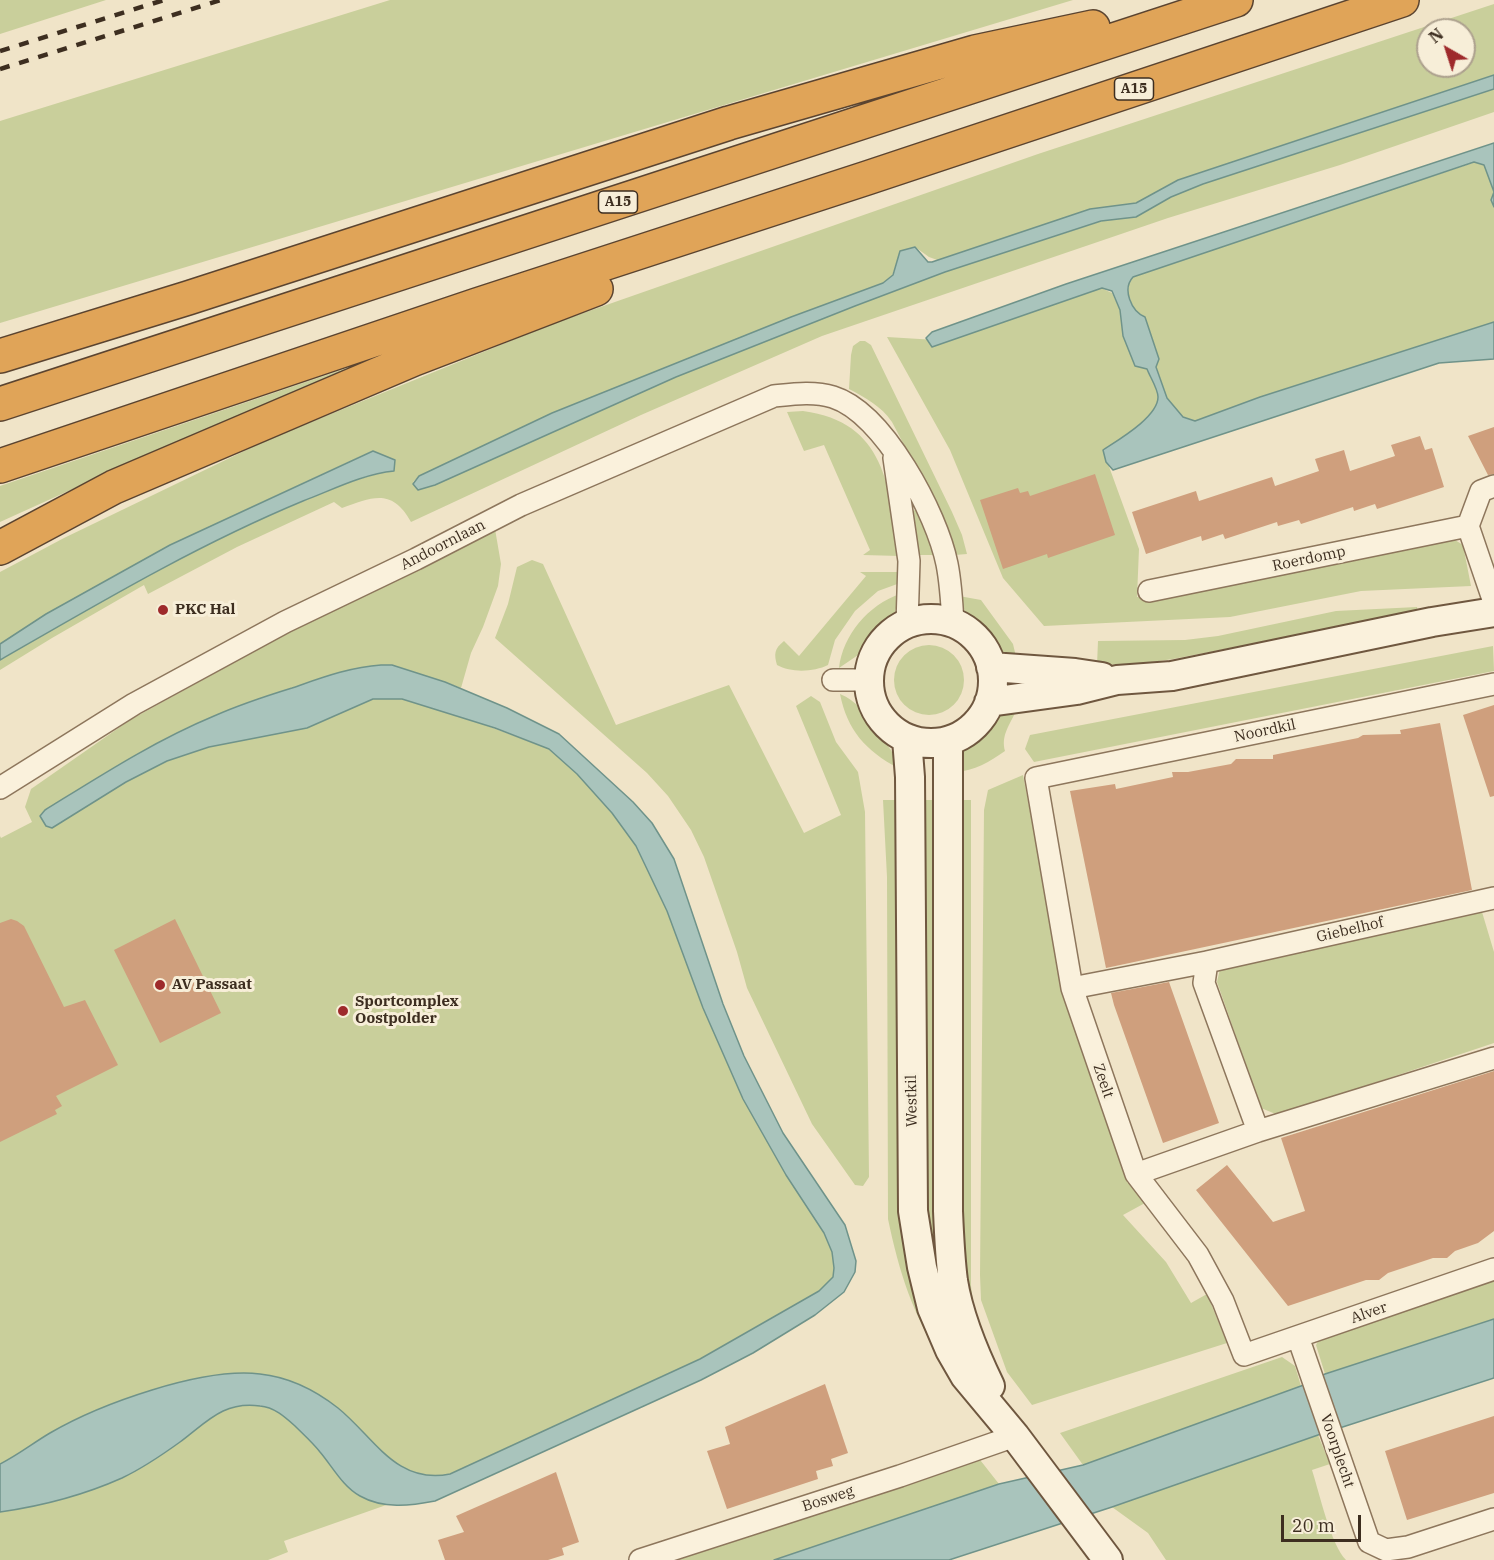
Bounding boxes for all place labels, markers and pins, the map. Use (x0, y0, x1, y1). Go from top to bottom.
place label: PKC Hal (175, 601, 235, 619)
marker: PKC Hal (156, 603, 170, 617)
place label: AV Passaat (172, 976, 252, 994)
marker: AV Passaat (153, 978, 167, 992)
place label: Sportcomplex Oostpolder (355, 993, 459, 1028)
marker: Sportcomplex Oostpolder (336, 1004, 350, 1018)

